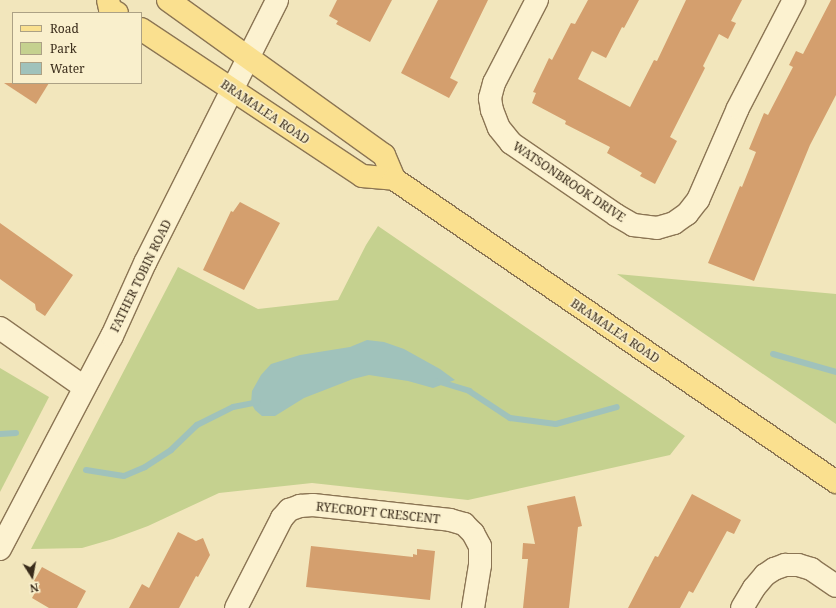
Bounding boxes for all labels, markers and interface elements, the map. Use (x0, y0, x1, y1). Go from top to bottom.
legend (12, 12, 142, 84)
text: Road (50, 20, 79, 37)
text: Park (50, 40, 77, 57)
text: Water (50, 60, 85, 77)
street label: BRAMALEA ROAD (218, 77, 312, 147)
street label: WATSONBROOK DRIVE (510, 139, 628, 225)
street label: FATHER TOBIN ROAD (107, 217, 175, 335)
street label: BRAMALEA ROAD (568, 296, 662, 366)
street label: RYECROFT CRESCENT (315, 499, 441, 527)
north arrow (12, 556, 52, 596)
text: N (29, 580, 40, 596)

